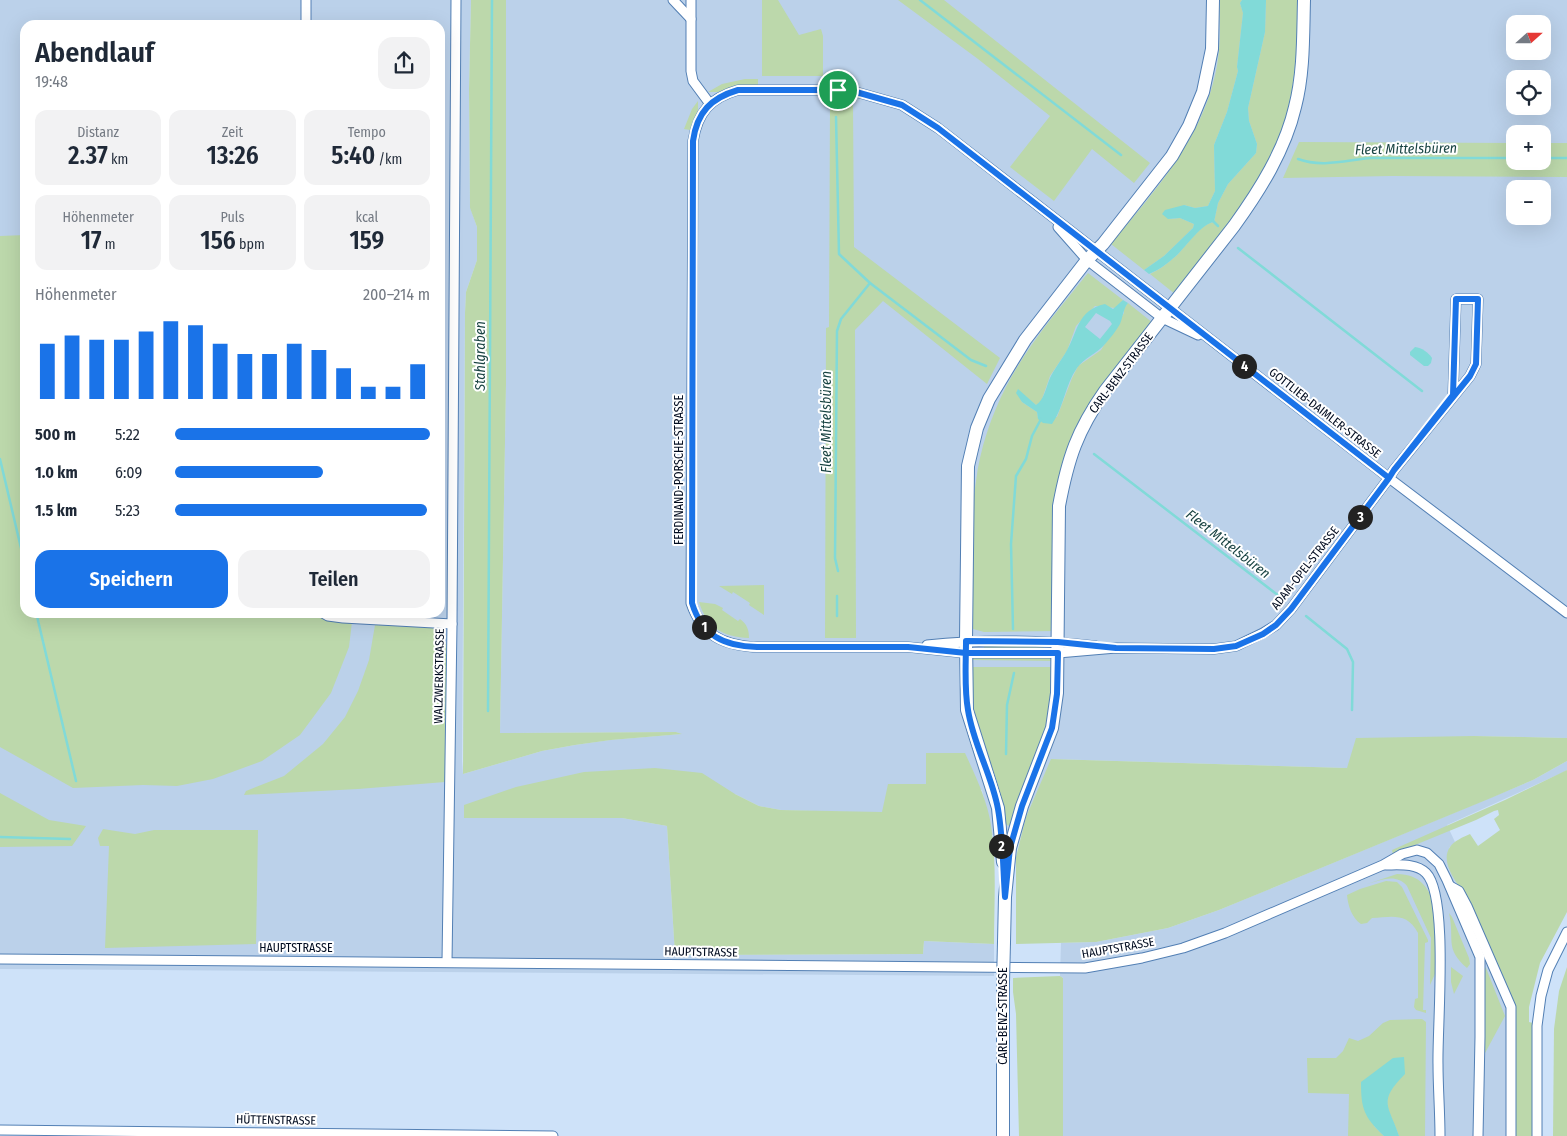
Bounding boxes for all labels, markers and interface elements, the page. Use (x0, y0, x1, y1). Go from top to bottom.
north arrow (1506, 15, 1551, 60)
map controls (1506, 15, 1551, 225)
text: Abendlauf (35, 36, 154, 69)
button: share (378, 37, 430, 89)
pin (817, 69, 859, 111)
button: locate (1506, 70, 1551, 115)
text: 19:48 (35, 72, 68, 91)
icon: arrive (824, 76, 852, 104)
text: Distanz (77, 124, 119, 141)
text: Zeit (222, 124, 243, 141)
text: Tempo (348, 124, 386, 141)
button: + (1506, 125, 1551, 170)
water label: Fleet Mittelsbüren (1355, 140, 1457, 158)
text: 2.37 (68, 141, 108, 171)
text: 13:26 (206, 141, 259, 171)
text: 5:40 (331, 141, 375, 171)
text: km (108, 151, 128, 168)
text: /km (375, 151, 402, 168)
button: − (1506, 180, 1551, 225)
text: Höhenmeter (62, 209, 134, 226)
text: Puls (221, 209, 244, 226)
text: kcal (355, 209, 378, 226)
text: 17 (81, 226, 102, 256)
text: 156 (200, 226, 236, 256)
text: 159 (349, 226, 384, 256)
text: m (102, 236, 116, 253)
text: bpm (236, 236, 265, 253)
text: Höhenmeter (35, 285, 117, 304)
text: 200–214 m (363, 285, 430, 304)
water label: Stahlgraben (472, 321, 489, 392)
street label: CARL-BENZ-STRASSE (1086, 330, 1156, 416)
pin: 4 (1232, 354, 1256, 378)
text: 4 (1241, 358, 1248, 375)
street label: GOTTLIEB-DAIMLER-STRASSE (1266, 365, 1384, 461)
water label: Fleet Mittelsbüren (818, 371, 835, 473)
street label: FERDINAND-PORSCHE-STRASSE (672, 395, 686, 545)
text: 500 m (35, 425, 76, 444)
text: 5:22 (115, 425, 140, 444)
text: 1.0 km (35, 463, 78, 482)
text: 6:09 (115, 463, 142, 482)
text: 1.5 km (35, 501, 77, 520)
text: 5:23 (115, 501, 140, 520)
pin: 3 (1348, 504, 1372, 530)
water label: Fleet Mittelsbüren (1183, 506, 1273, 582)
text: 3 (1357, 509, 1364, 526)
street label: ADAM-OPEL-STRASSE (1268, 523, 1342, 612)
button: Speichern (35, 550, 228, 608)
button: Teilen (238, 550, 430, 608)
pin: 1 (692, 614, 716, 640)
text: 1 (702, 619, 707, 636)
street label: WALZWERKSTRASSE (431, 628, 447, 724)
pin: 2 (988, 834, 1014, 858)
text: 2 (998, 838, 1005, 855)
street label: HAUPTSTRASSE (1081, 935, 1156, 961)
street label: HAUPTSTRASSE (259, 941, 333, 955)
street label: HAUPTSTRASSE (664, 944, 738, 960)
street label: CARL-BENZ-STRASSE (996, 967, 1010, 1065)
street label: HÜTTENSTRASSE (236, 1110, 316, 1128)

